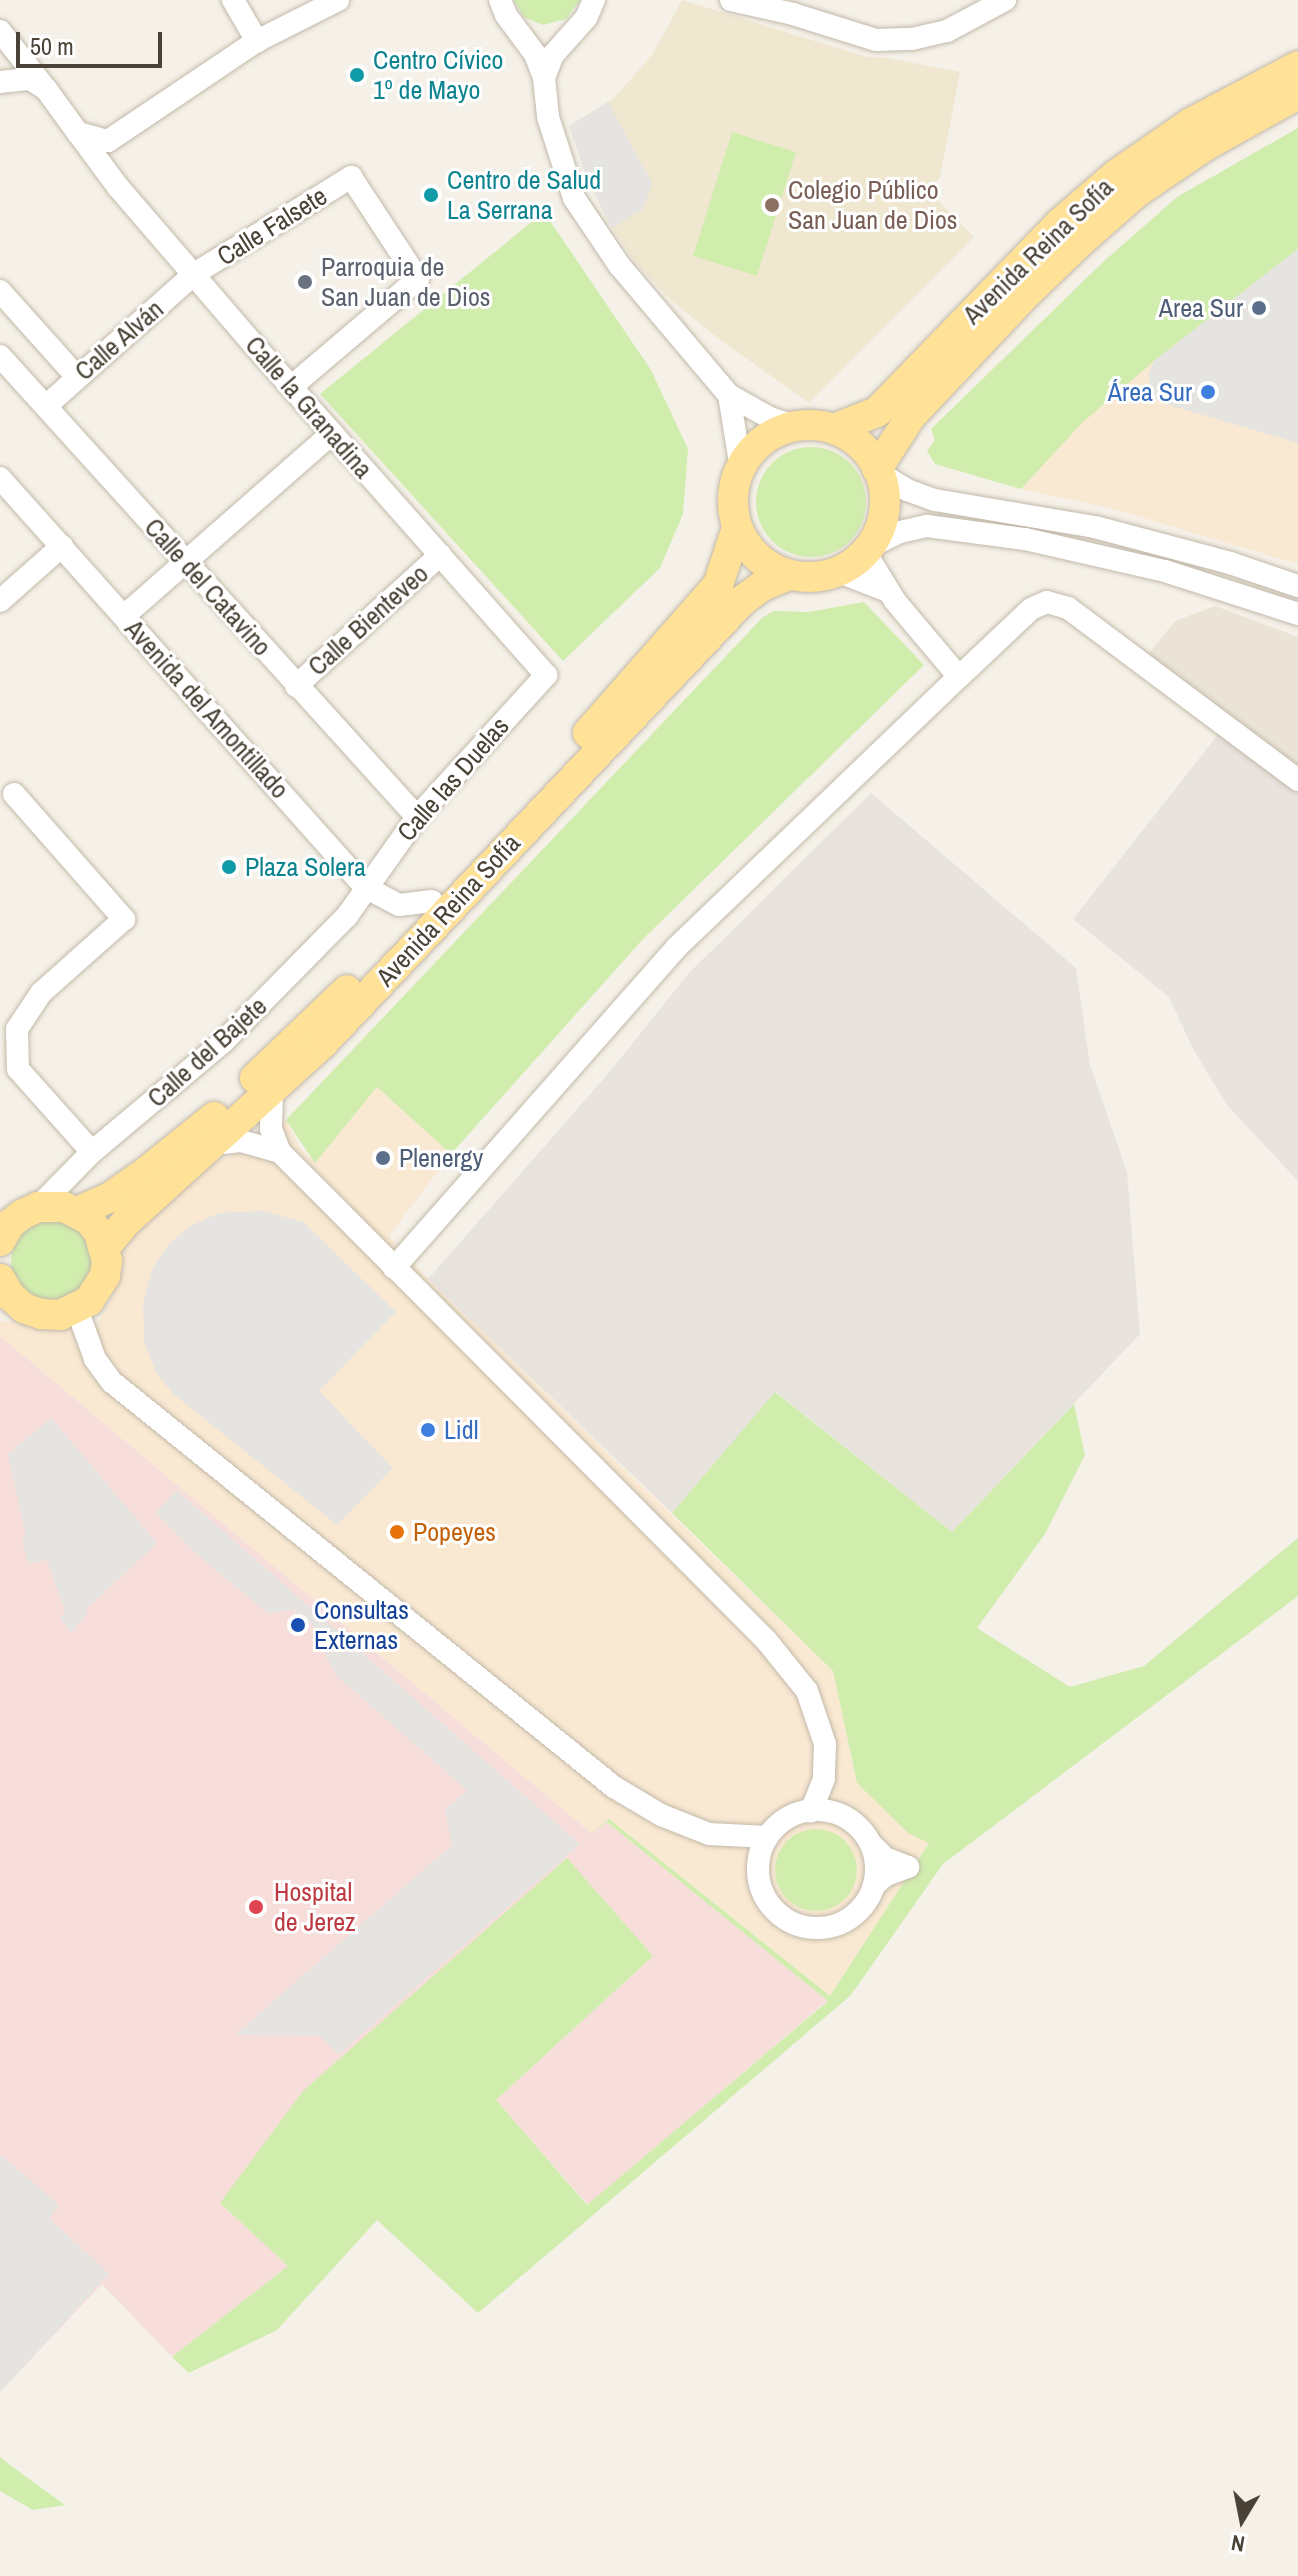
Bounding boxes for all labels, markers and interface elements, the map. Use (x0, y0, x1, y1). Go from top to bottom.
scale bar (20, 16, 166, 66)
text: 50 m (30, 30, 74, 62)
place label: Centro Cívico 1º de Mayo (373, 44, 503, 106)
marker: Centro Cívico 1º de Mayo (348, 66, 366, 84)
place label: Centro de Salud La Serrana (447, 164, 601, 226)
street label: Avenida Reina Sofía (957, 172, 1119, 330)
place label: Colegio Público San Juan de Dios (788, 174, 957, 236)
street label: Calle Falsete (211, 180, 333, 272)
marker: Centro de Salud La Serrana (422, 186, 440, 204)
marker: Colegio Público San Juan de Dios (763, 196, 781, 214)
place label: Parroquia de San Juan de Dios (321, 251, 490, 312)
marker: Parroquia de San Juan de Dios (296, 273, 314, 291)
place label: Area Sur (1159, 292, 1243, 324)
street label: Calle Alván (68, 293, 170, 387)
marker: Area Sur (1250, 299, 1268, 317)
street label: Calle la Granadina (239, 330, 379, 484)
place label: Área Sur (1108, 376, 1192, 408)
marker: Área Sur (1199, 383, 1217, 401)
street label: Calle del Catavino (138, 512, 278, 662)
street label: Calle Bienteveo (302, 558, 434, 682)
street label: Avenida del Amontillado (118, 613, 296, 805)
street label: Calle las Duelas (391, 711, 515, 847)
street label: Avenida Reina Sofía (370, 828, 526, 992)
place label: Plaza Solera (245, 851, 366, 883)
marker: Plaza Solera (220, 858, 238, 876)
street label: Calle del Bajete (141, 990, 273, 1114)
place label: Plenergy (399, 1142, 483, 1174)
marker: Plenergy (374, 1149, 392, 1167)
place label: Lidl (444, 1414, 478, 1446)
marker: Lidl (419, 1421, 437, 1439)
place label: Popeyes (413, 1516, 496, 1548)
marker: Popeyes (388, 1523, 406, 1541)
place label: Consultas Externas (314, 1594, 409, 1656)
marker: Consultas Externas (289, 1616, 307, 1634)
place label: Hospital de Jerez (274, 1876, 356, 1938)
marker: Hospital de Jerez (245, 1896, 267, 1918)
north arrow (1202, 2480, 1282, 2560)
text: N (1229, 2528, 1247, 2560)

